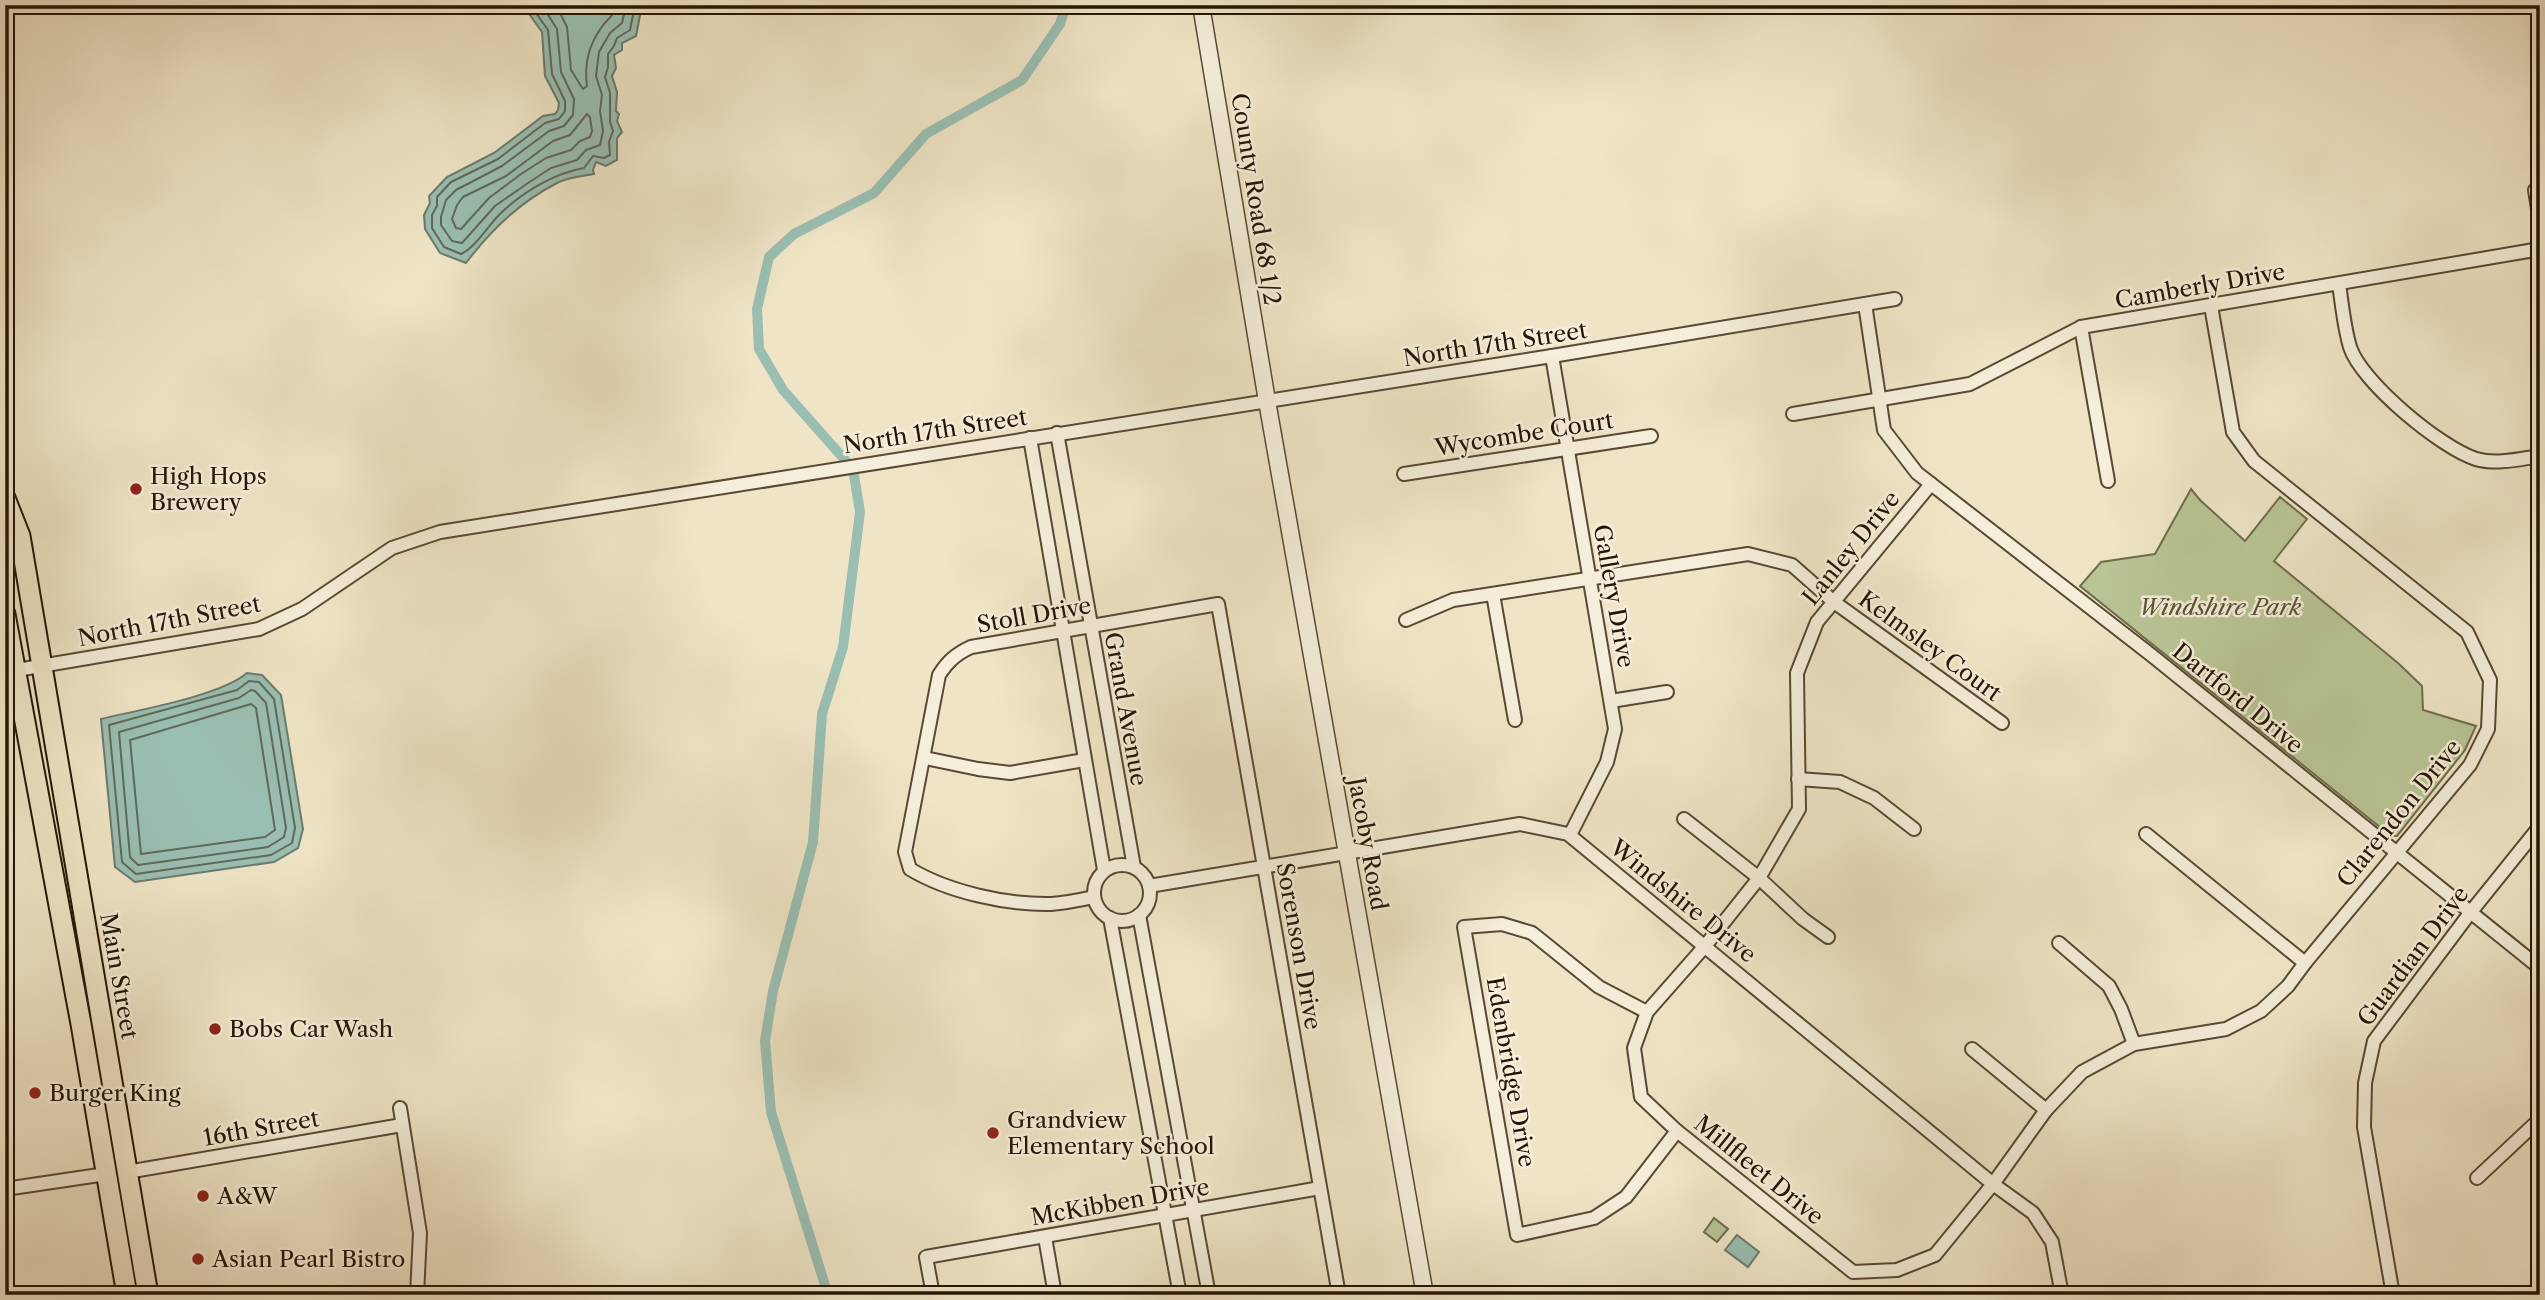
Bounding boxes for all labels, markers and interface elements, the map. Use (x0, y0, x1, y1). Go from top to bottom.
street label: County Road 68 1/2 (1225, 91, 1287, 307)
street label: Camberly Drive (2113, 257, 2287, 315)
street label: North 17th Street (1401, 316, 1589, 372)
street label: North 17th Street (841, 403, 1029, 459)
street label: Wycombe Court (1432, 406, 1615, 462)
place label: High Hops Brewery (150, 462, 267, 516)
marker: High Hops Brewery (128, 481, 144, 497)
street label: Lanley Drive (1796, 485, 1906, 611)
street label: Gallery Drive (1588, 522, 1640, 670)
street label: Kelmsley Court (1853, 585, 2007, 707)
street label: North 17th Street (75, 590, 263, 652)
street label: Stoll Drive (975, 591, 1093, 639)
park label: Windshire Park (2139, 593, 2302, 621)
street label: Grand Avenue (1099, 630, 1153, 788)
street label: Dartford Drive (2167, 637, 2309, 759)
street label: Clarendon Drive (2331, 734, 2467, 892)
street label: Jacoby Road (1342, 772, 1393, 913)
street label: Windshire Drive (1603, 833, 1762, 969)
street label: Sorenson Drive (1271, 860, 1327, 1032)
street label: Guardian Drive (2351, 881, 2475, 1031)
street label: Main Street (94, 911, 144, 1041)
street label: Edenbridge Drive (1480, 975, 1542, 1169)
place label: Bobs Car Wash (229, 1015, 393, 1043)
marker: Bobs Car Wash (207, 1021, 223, 1037)
place label: Burger King (49, 1079, 181, 1107)
marker: Burger King (27, 1085, 43, 1101)
street label: 16th Street (201, 1104, 321, 1152)
place label: Grandview Elementary School (1007, 1106, 1215, 1160)
street label: Millfleet Drive (1689, 1109, 1829, 1231)
marker: Grandview Elementary School (985, 1125, 1001, 1141)
street label: McKibben Drive (1029, 1173, 1211, 1231)
place label: A&W (216, 1182, 278, 1210)
marker: A&W (195, 1188, 211, 1204)
place label: Asian Pearl Bistro (211, 1245, 405, 1273)
marker: Asian Pearl Bistro (190, 1251, 206, 1267)

